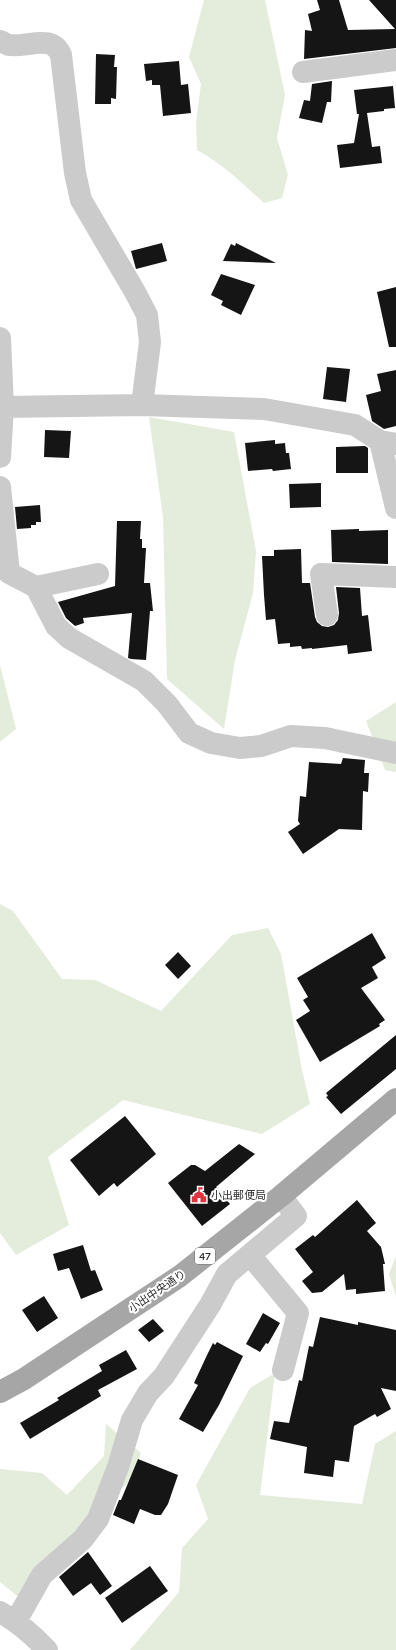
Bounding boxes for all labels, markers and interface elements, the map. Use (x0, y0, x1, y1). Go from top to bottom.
public building icon: 小出郵便局 (190, 1186, 208, 1204)
place label: 小出郵便局 (211, 1188, 266, 1201)
road number: 47 (195, 1248, 215, 1264)
street label: 小出中央通り (126, 1267, 188, 1314)

